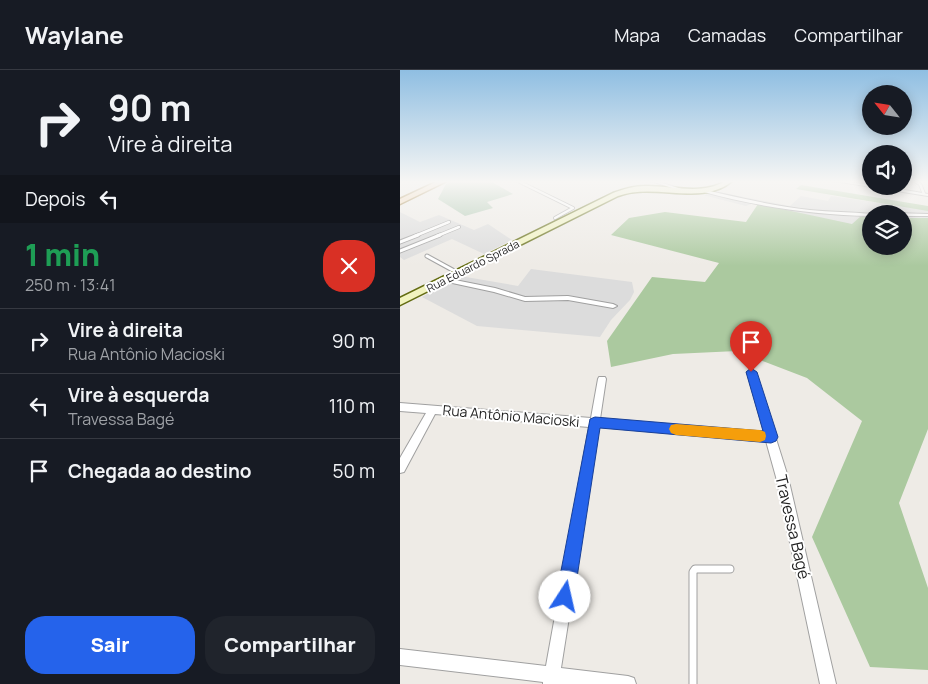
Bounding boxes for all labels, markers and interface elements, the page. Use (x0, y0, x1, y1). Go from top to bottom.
text: Waylane (25, 18, 124, 51)
text: Mapa (614, 23, 660, 47)
text: Camadas (688, 23, 766, 47)
text: Compartilhar (794, 23, 903, 47)
text: 90 m (108, 84, 191, 132)
north arrow (862, 85, 912, 135)
map controls (862, 85, 912, 255)
icon: right (25, 90, 90, 155)
text: Vire à direita (108, 129, 232, 159)
button: sound (862, 145, 912, 195)
icon: left (95, 185, 123, 213)
text: Depois (25, 186, 85, 212)
button: layers (862, 205, 912, 255)
text: 1 min (25, 234, 100, 275)
street label: Rua Eduardo Sprada (424, 236, 522, 295)
button: close (323, 240, 375, 292)
text: 250 m · 13:41 (25, 274, 115, 296)
text: Vire à direita (68, 317, 183, 343)
pin (730, 321, 772, 372)
icon: right (25, 327, 53, 355)
text: 90 m (332, 328, 375, 354)
icon: arrive (737, 328, 765, 356)
text: Rua Antônio Macioski (68, 343, 225, 365)
text: Vire à esquerda (68, 382, 209, 408)
icon: left (25, 392, 53, 420)
text: 110 m (329, 393, 375, 419)
street label: Rua Antônio Macioski (442, 400, 580, 431)
text: Travessa Bagé (68, 408, 174, 430)
icon: arrive (25, 457, 53, 485)
text: Chegada ao destino (68, 458, 251, 484)
text: 50 m (333, 458, 375, 484)
street label: Travessa Bagé (770, 473, 816, 581)
position arrow (538, 570, 590, 622)
button: Sair (25, 616, 195, 674)
button: Compartilhar (205, 616, 375, 674)

